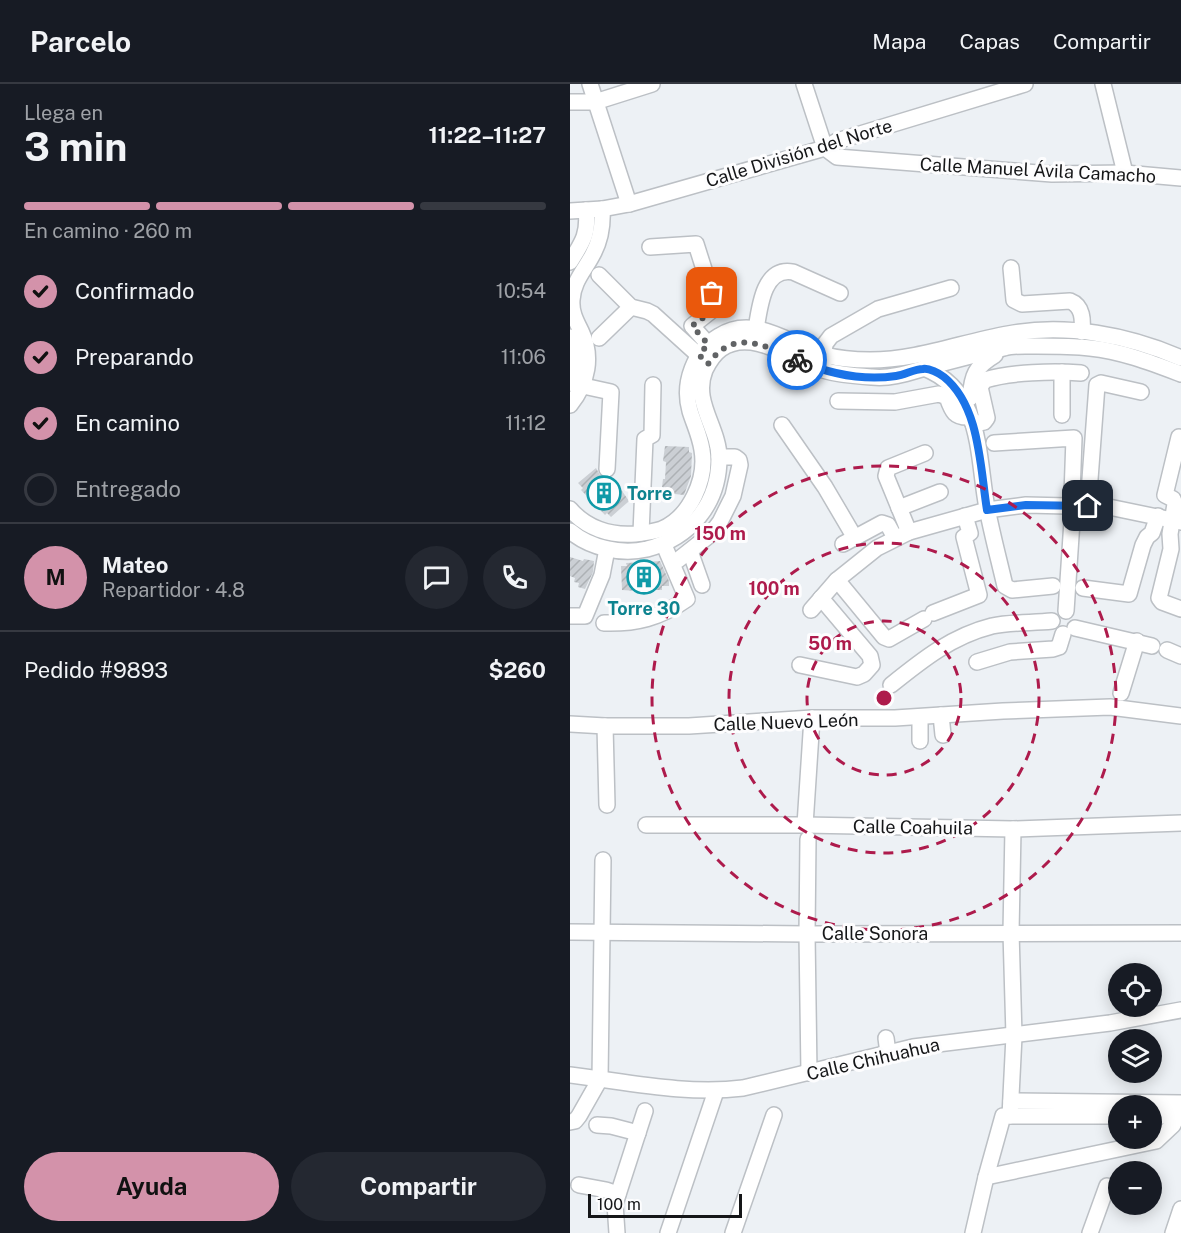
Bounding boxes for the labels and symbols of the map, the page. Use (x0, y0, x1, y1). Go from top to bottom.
street label: Calle División del Norte (703, 115, 895, 191)
street label: Calle Manuel Ávila Camacho (919, 152, 1157, 187)
pin (686, 267, 737, 318)
courier (767, 330, 827, 390)
building icon: Torre (586, 475, 622, 511)
pin (1062, 480, 1113, 531)
place label: Torre (627, 483, 672, 504)
text: 150 m (694, 523, 746, 544)
building icon: Torre 30 (626, 559, 662, 595)
text: 100 m (748, 578, 800, 599)
place label: Torre 30 (608, 598, 680, 619)
text: 50 m (808, 633, 852, 654)
centre of rings (874, 688, 894, 708)
street label: Calle Nuevo León (713, 709, 859, 735)
street label: Calle Coahuila (853, 815, 973, 839)
street label: Calle Sonora (822, 923, 928, 944)
street label: Calle Chihuahua (804, 1033, 942, 1085)
scale bar (588, 1191, 742, 1218)

